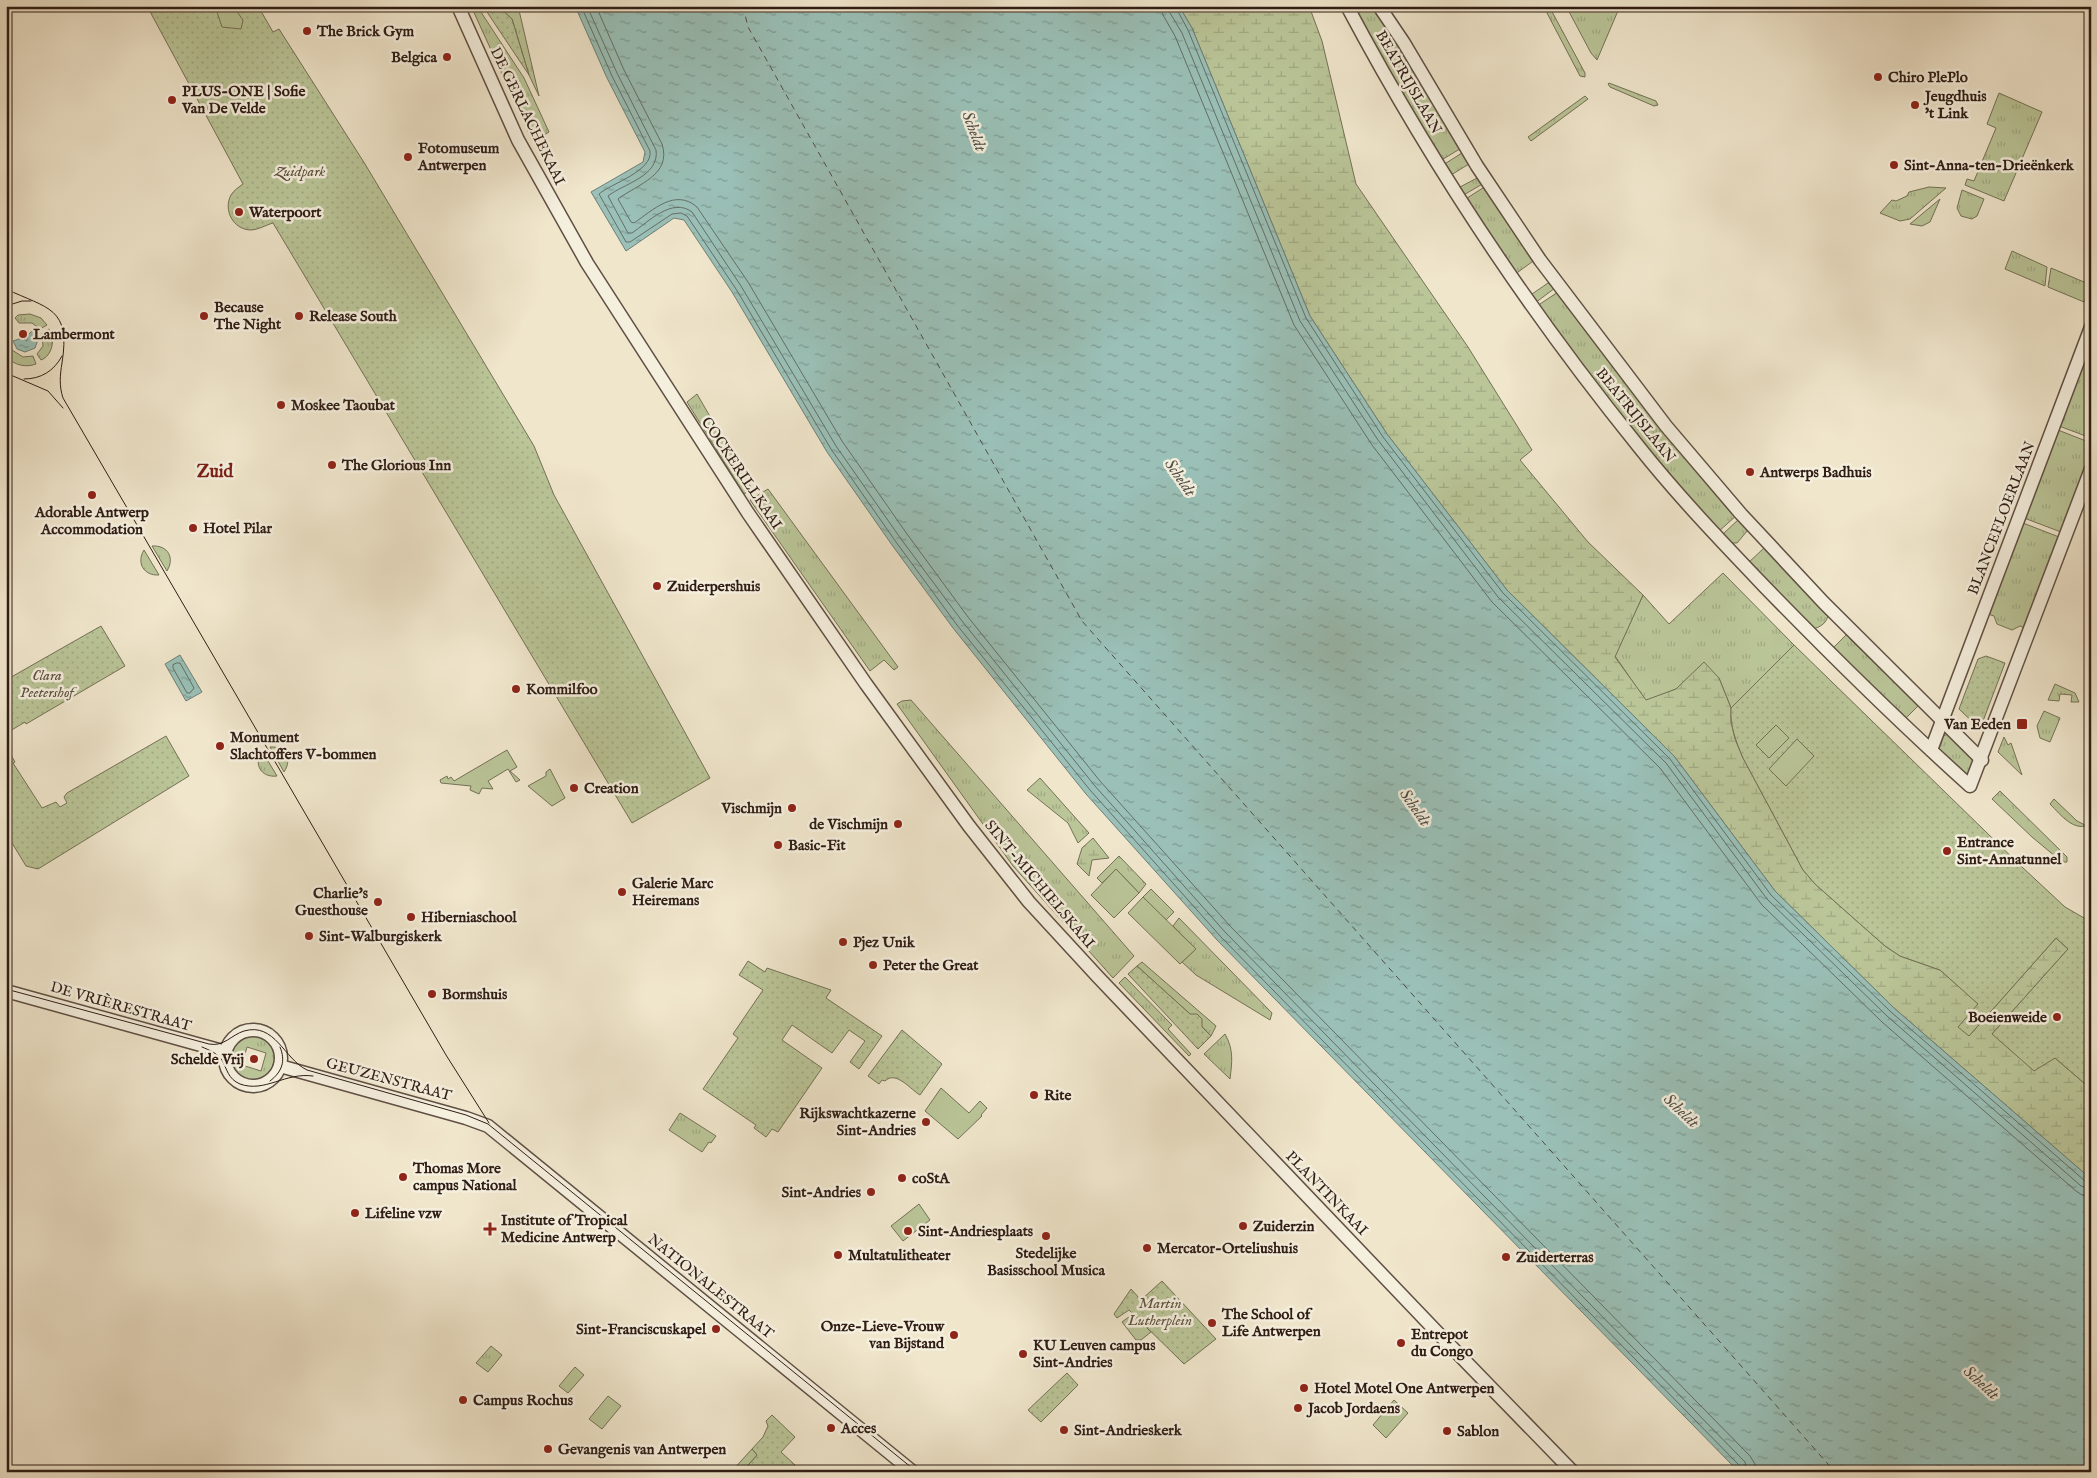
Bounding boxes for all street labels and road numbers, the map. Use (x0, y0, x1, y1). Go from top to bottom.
street label: BEATRIJSLAAN (1371, 27, 1446, 137)
street label: DE GERLACHEKAAI (486, 44, 570, 189)
street label: BEATRIJSLAAN (1592, 364, 1680, 467)
street label: COCKERILLKAAI (697, 413, 787, 534)
street label: BLANCEFLOERLAAN (1963, 439, 2040, 598)
street label: SINT-MICHIELSKAAI (980, 816, 1099, 953)
street label: DE VRIÈRESTRAAT (48, 977, 194, 1036)
street label: GEUZENSTRAAT (324, 1054, 454, 1105)
street label: PLANTINKAAI (1281, 1147, 1372, 1240)
street label: NATIONALESTRAAT (644, 1230, 778, 1343)

